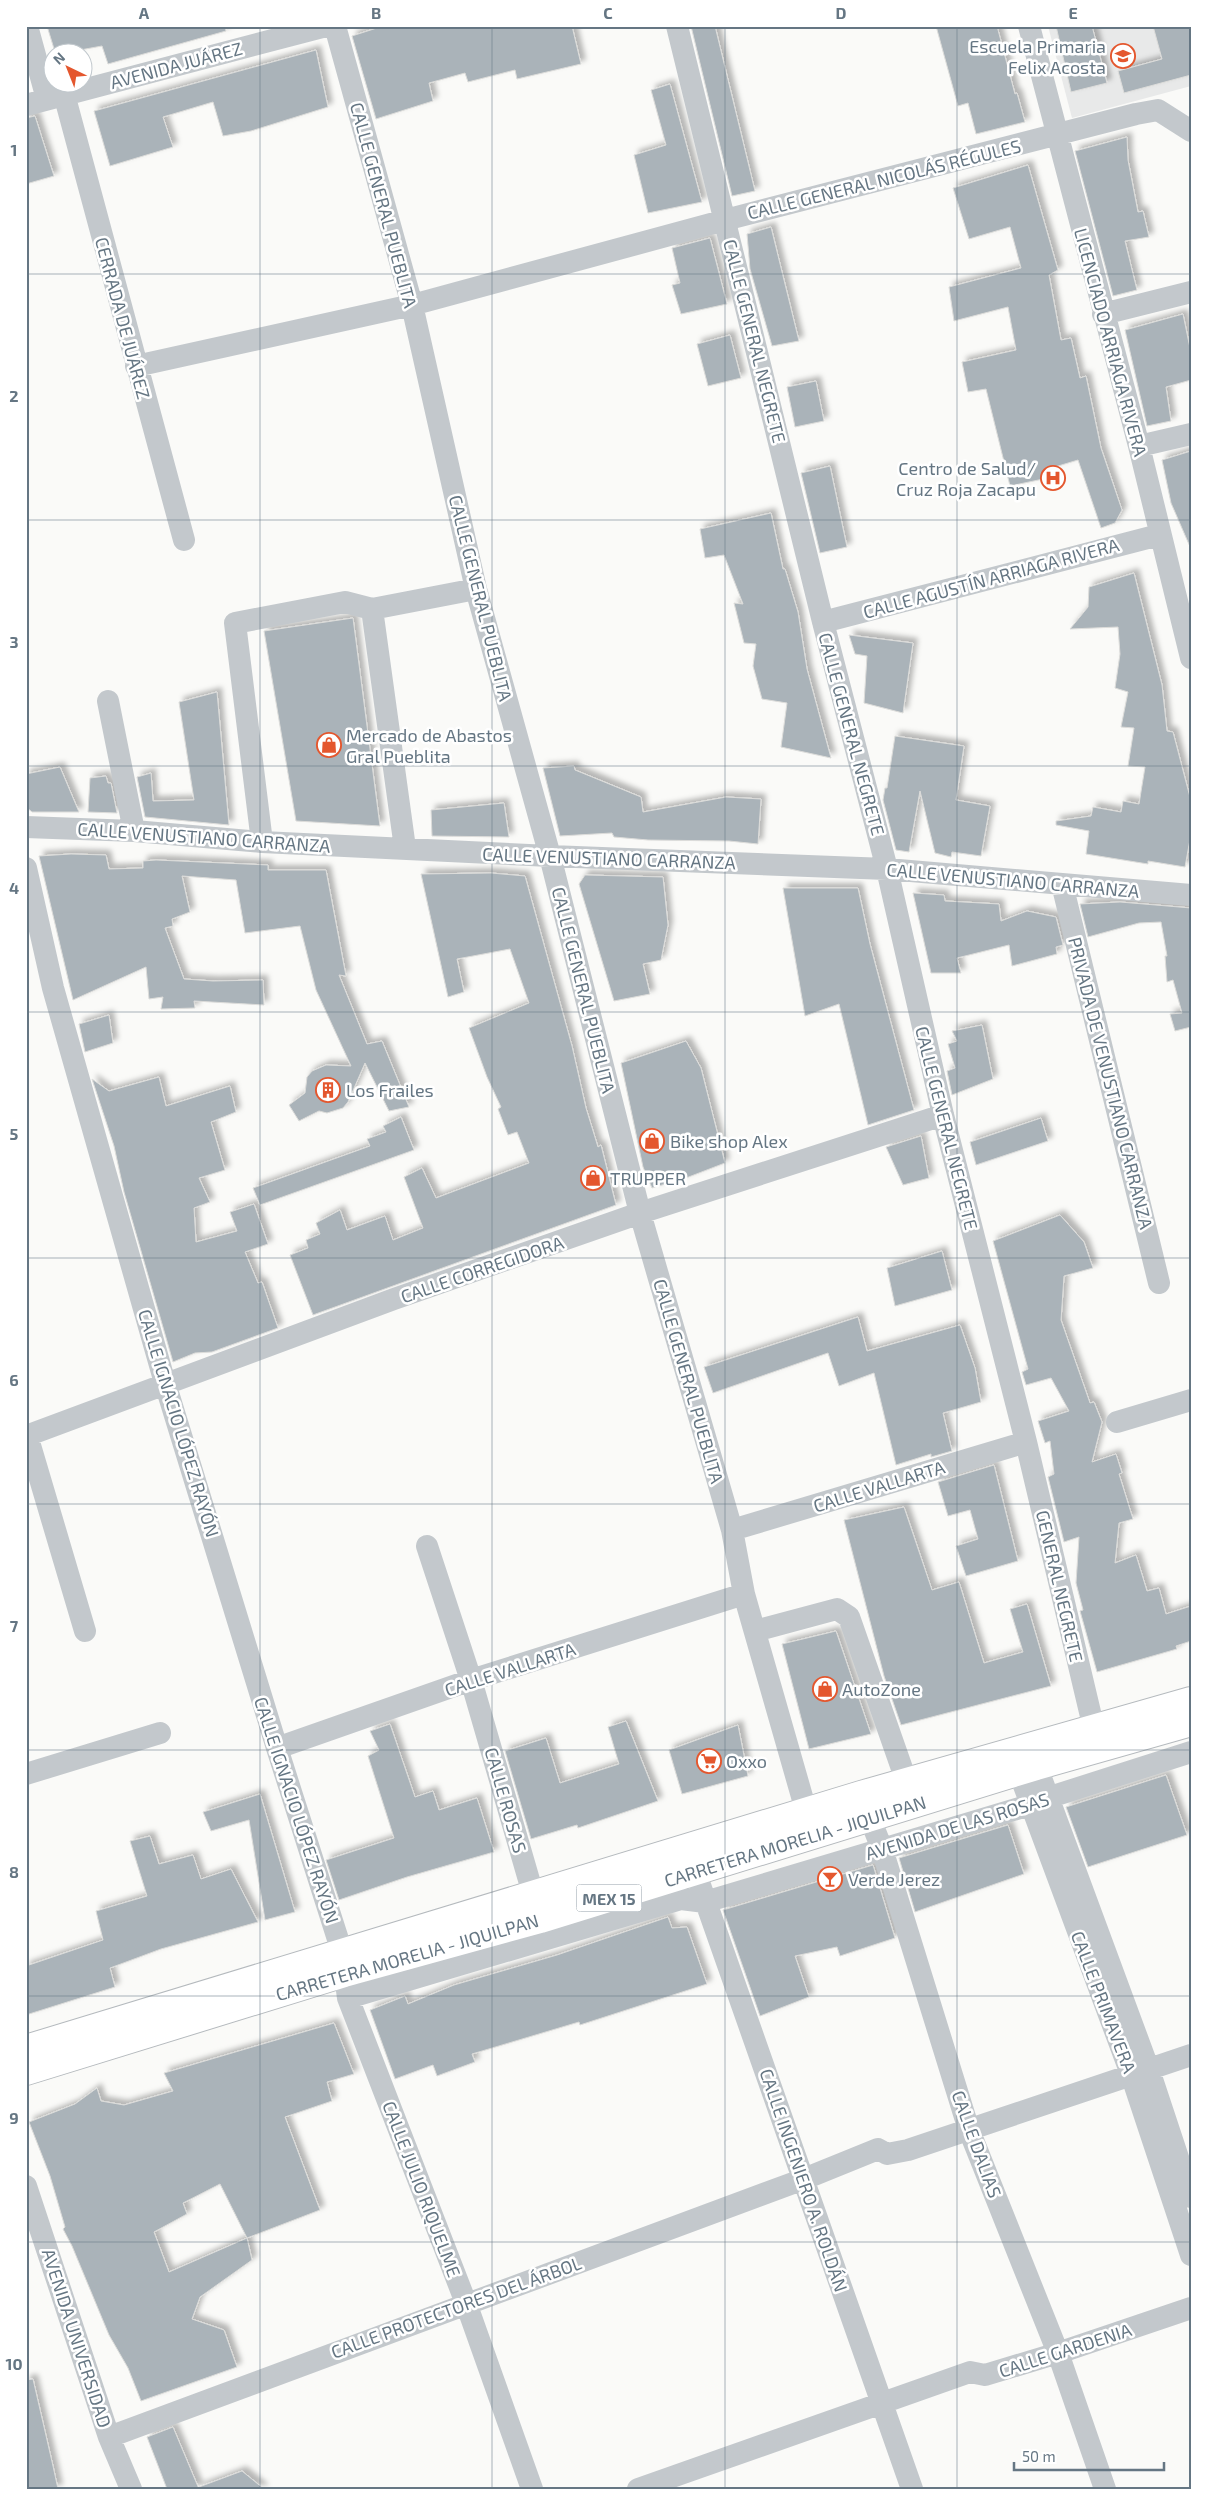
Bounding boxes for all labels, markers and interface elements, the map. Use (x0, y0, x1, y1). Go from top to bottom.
text: A (139, 3, 150, 22)
text: B (371, 3, 381, 22)
text: C (603, 3, 613, 22)
text: D (836, 3, 847, 22)
text: E (1068, 3, 1078, 22)
place label: Escuela Primaria Felix Acosta (969, 35, 1106, 78)
street label: AVENIDA JUÁREZ (107, 37, 245, 93)
north arrow (42, 42, 92, 92)
school or university icon: Escuela Primaria Felix Acosta (1110, 43, 1136, 69)
text: N (49, 48, 68, 68)
street label: CALLE GENERAL PUEBLITA (346, 100, 422, 311)
street label: CALLE GENERAL NICOLÁS RÉGULES (745, 134, 1023, 224)
text: 1 (11, 140, 17, 159)
street label: LICENCIADO ARRIAGA RIVERA (1070, 226, 1152, 459)
street label: CERRADA DE JUÁREZ (91, 235, 155, 401)
street label: CALLE GENERAL NEGRETE (719, 237, 791, 445)
text: 2 (9, 386, 19, 405)
place label: Centro de Salud/ Cruz Roja Zacapu (896, 457, 1036, 500)
hospital icon: Centro de Salud/ Cruz Roja Zacapu (1040, 465, 1066, 491)
street label: CALLE GENERAL PUEBLITA (445, 493, 517, 704)
street label: CALLE AGUSTÍN ARRIAGA RIVERA (861, 533, 1122, 623)
street label: CALLE GENERAL NEGRETE (814, 630, 890, 838)
text: 3 (9, 632, 19, 651)
place label: Mercado de Abastos Gral Pueblita (346, 724, 512, 767)
shop icon: Mercado de Abastos Gral Pueblita (316, 732, 342, 758)
street label: CALLE VENUSTIANO CARRANZA (77, 817, 332, 857)
street label: CALLE VENUSTIANO CARRANZA (482, 843, 737, 873)
street label: CALLE VENUSTIANO CARRANZA (886, 858, 1141, 902)
text: 4 (9, 878, 19, 897)
street label: CALLE GENERAL PUEBLITA (548, 885, 620, 1096)
street label: PRIVADA DE VENUSTIANO CARRANZA (1064, 935, 1158, 1232)
street label: CALLE GENERAL NEGRETE (911, 1024, 983, 1232)
building icon: Los Frailes (315, 1077, 341, 1103)
place label: Los Frailes (346, 1079, 434, 1101)
text: 5 (10, 1124, 19, 1143)
shop icon: Bike shop Alex (639, 1128, 665, 1154)
place label: Bike shop Alex (670, 1130, 788, 1152)
shop icon: TRUPPER (580, 1165, 606, 1191)
place label: TRUPPER (610, 1167, 686, 1189)
street label: CALLE CORREGIDORA (398, 1231, 567, 1307)
street label: CALLE GENERAL PUEBLITA (649, 1276, 729, 1487)
street label: CALLE IGNACIO LÓPEZ RAYÓN (134, 1307, 224, 1539)
text: 6 (9, 1370, 19, 1389)
street label: CALLE VALLARTA (811, 1455, 948, 1516)
street label: GENERAL NEGRETE (1032, 1508, 1088, 1664)
text: 7 (10, 1616, 19, 1635)
street label: CALLE VALLARTA (442, 1637, 579, 1701)
shop icon: AutoZone (812, 1676, 838, 1702)
place label: AutoZone (842, 1678, 921, 1700)
street label: CALLE IGNACIO LÓPEZ RAYÓN (250, 1694, 344, 1926)
street label: CALLE ROSAS (480, 1745, 532, 1855)
supermarket icon: Oxxo (696, 1748, 722, 1774)
place label: Oxxo (726, 1750, 767, 1772)
street label: AVENIDA DE LAS ROSAS (863, 1788, 1051, 1864)
street label: CARRETERA MORELIA - JIQUILPAN (662, 1791, 928, 1891)
text: 8 (9, 1862, 19, 1881)
bar icon: Verde Jerez (817, 1866, 843, 1892)
place label: Verde Jerez (848, 1868, 940, 1890)
road number: MEX 15 (576, 1885, 642, 1912)
street label: CARRETERA MORELIA - JIQUILPAN (273, 1909, 541, 2005)
street label: CALLE PRIMAVERA (1067, 1928, 1141, 2077)
street label: CALLE INGENIERO A. ROLDÁN (755, 2066, 853, 2294)
street label: CALLE DALIAS (947, 2087, 1007, 2201)
street label: CALLE JULIO RIQUELME (378, 2098, 466, 2280)
text: 9 (9, 2108, 19, 2127)
street label: AVENIDA UNIVERSIDAD (38, 2246, 116, 2430)
street label: CALLE PROTECTORES DEL ÁRBOL (328, 2251, 584, 2363)
street label: CALLE GARDENIA (996, 2318, 1135, 2382)
text: 10 (5, 2354, 23, 2373)
scale bar (1014, 2440, 1164, 2472)
text: 50 m (1022, 2447, 1056, 2465)

